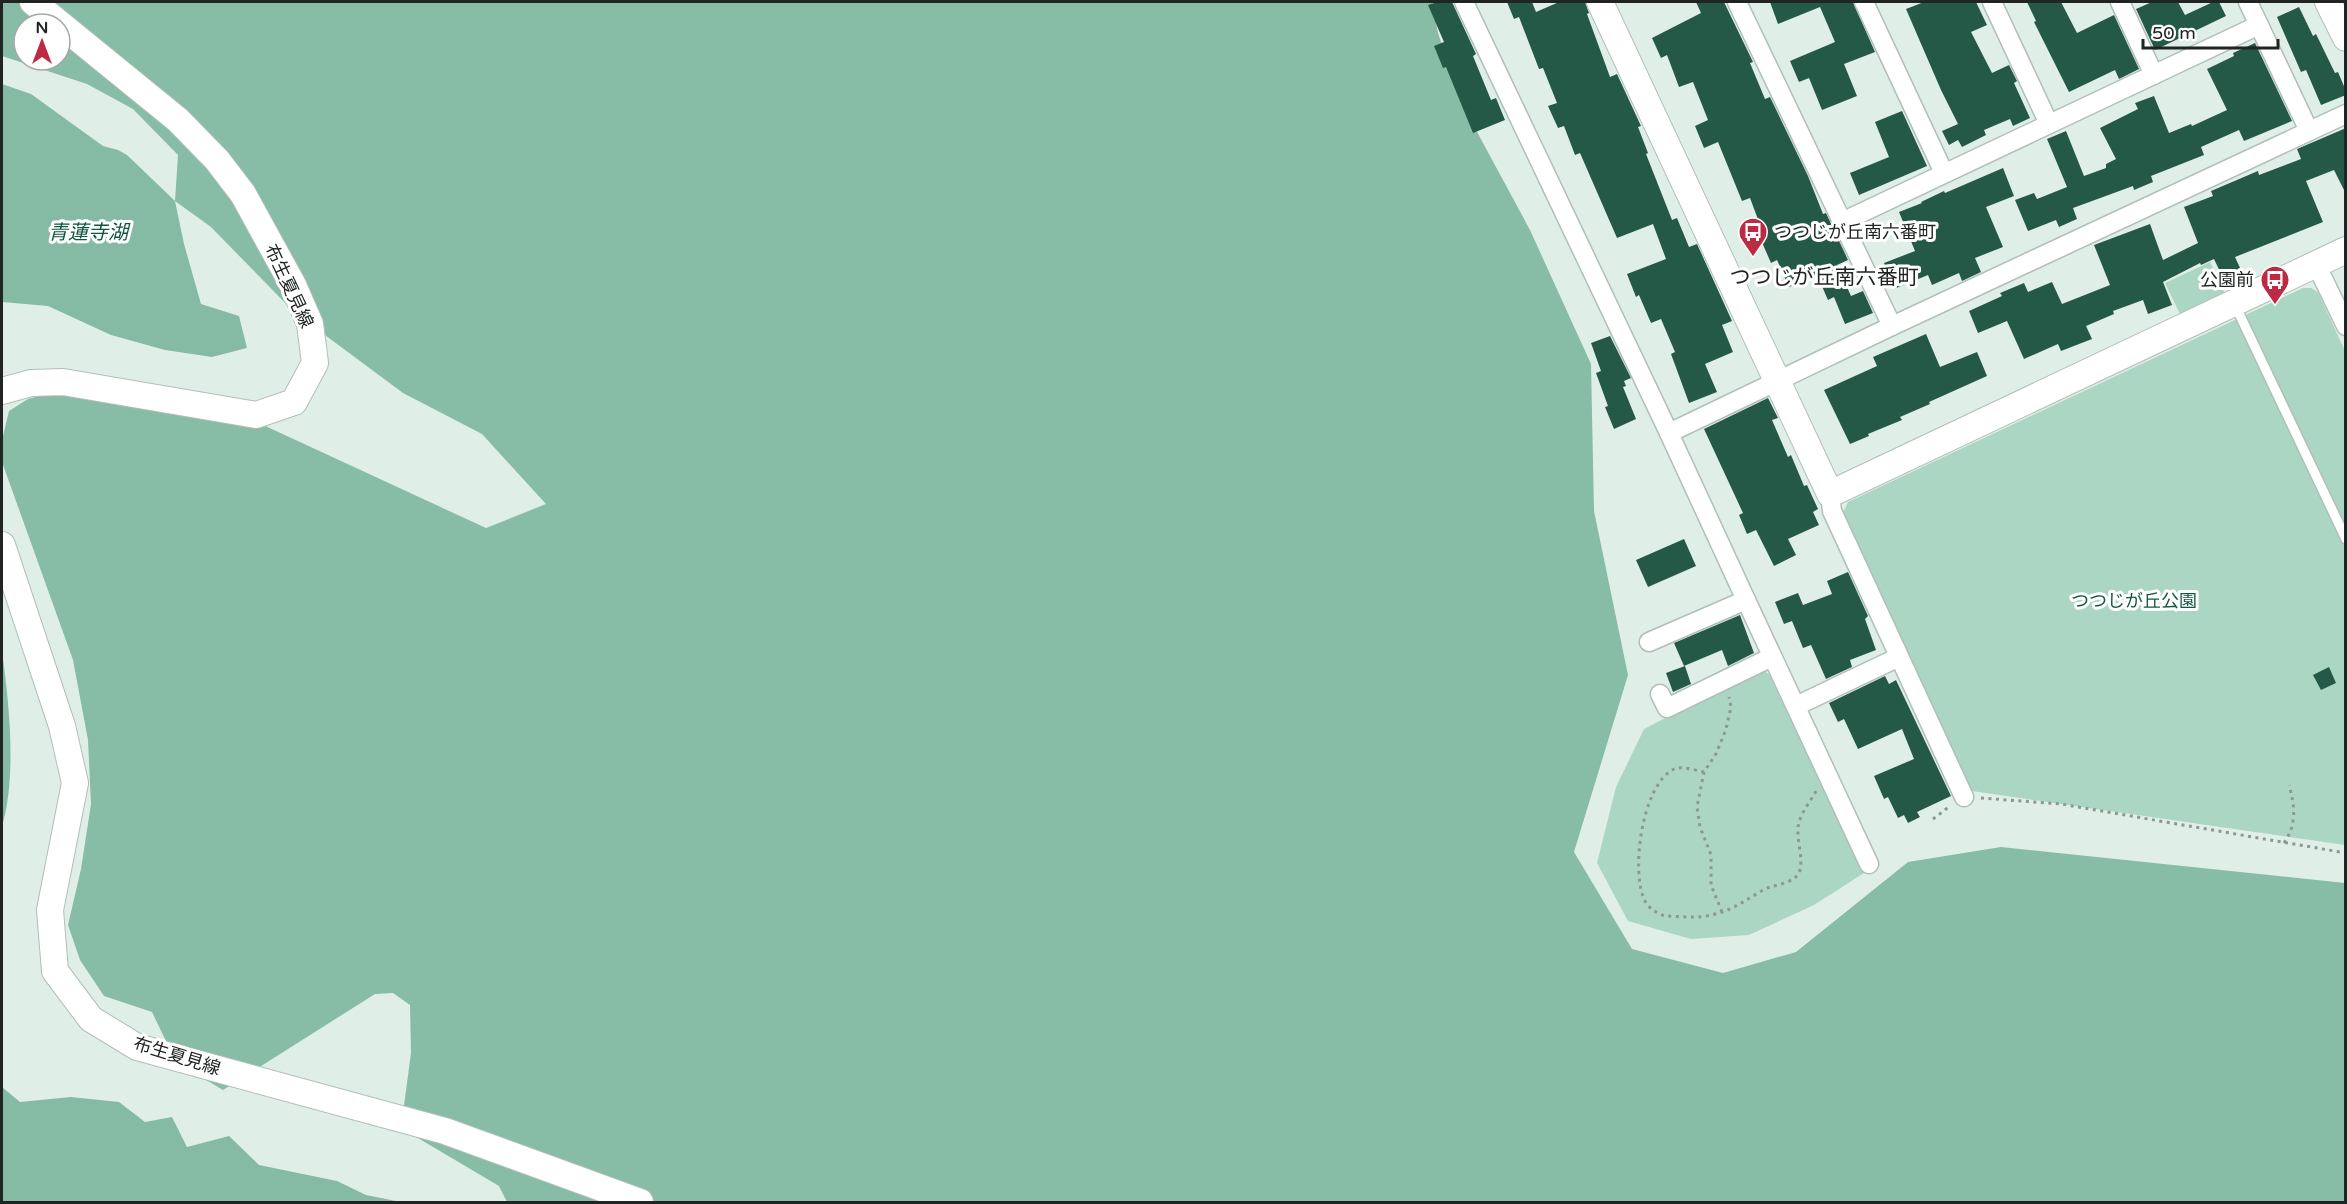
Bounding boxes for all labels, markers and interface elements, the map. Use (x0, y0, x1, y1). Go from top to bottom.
north arrow (12, 12, 72, 72)
scale bar (2143, 12, 2278, 50)
text: N (36, 18, 48, 38)
text: 50 m (2152, 22, 2196, 44)
bus stop icon: つつじが丘南六番町 (1737, 216, 1769, 258)
water label: 青蓮寺湖 (48, 221, 131, 245)
place label: つつじが丘南六番町 (1774, 221, 1936, 243)
street label: 布生夏見線 (260, 241, 318, 331)
bus stop icon: 公園前 (2259, 264, 2291, 306)
district label: つつじが丘南六番町 (1730, 265, 1919, 290)
place label: 公園前 (2200, 269, 2254, 291)
park label: つつじが丘公園 (2071, 590, 2197, 612)
street label: 布生夏見線 (131, 1032, 223, 1080)

